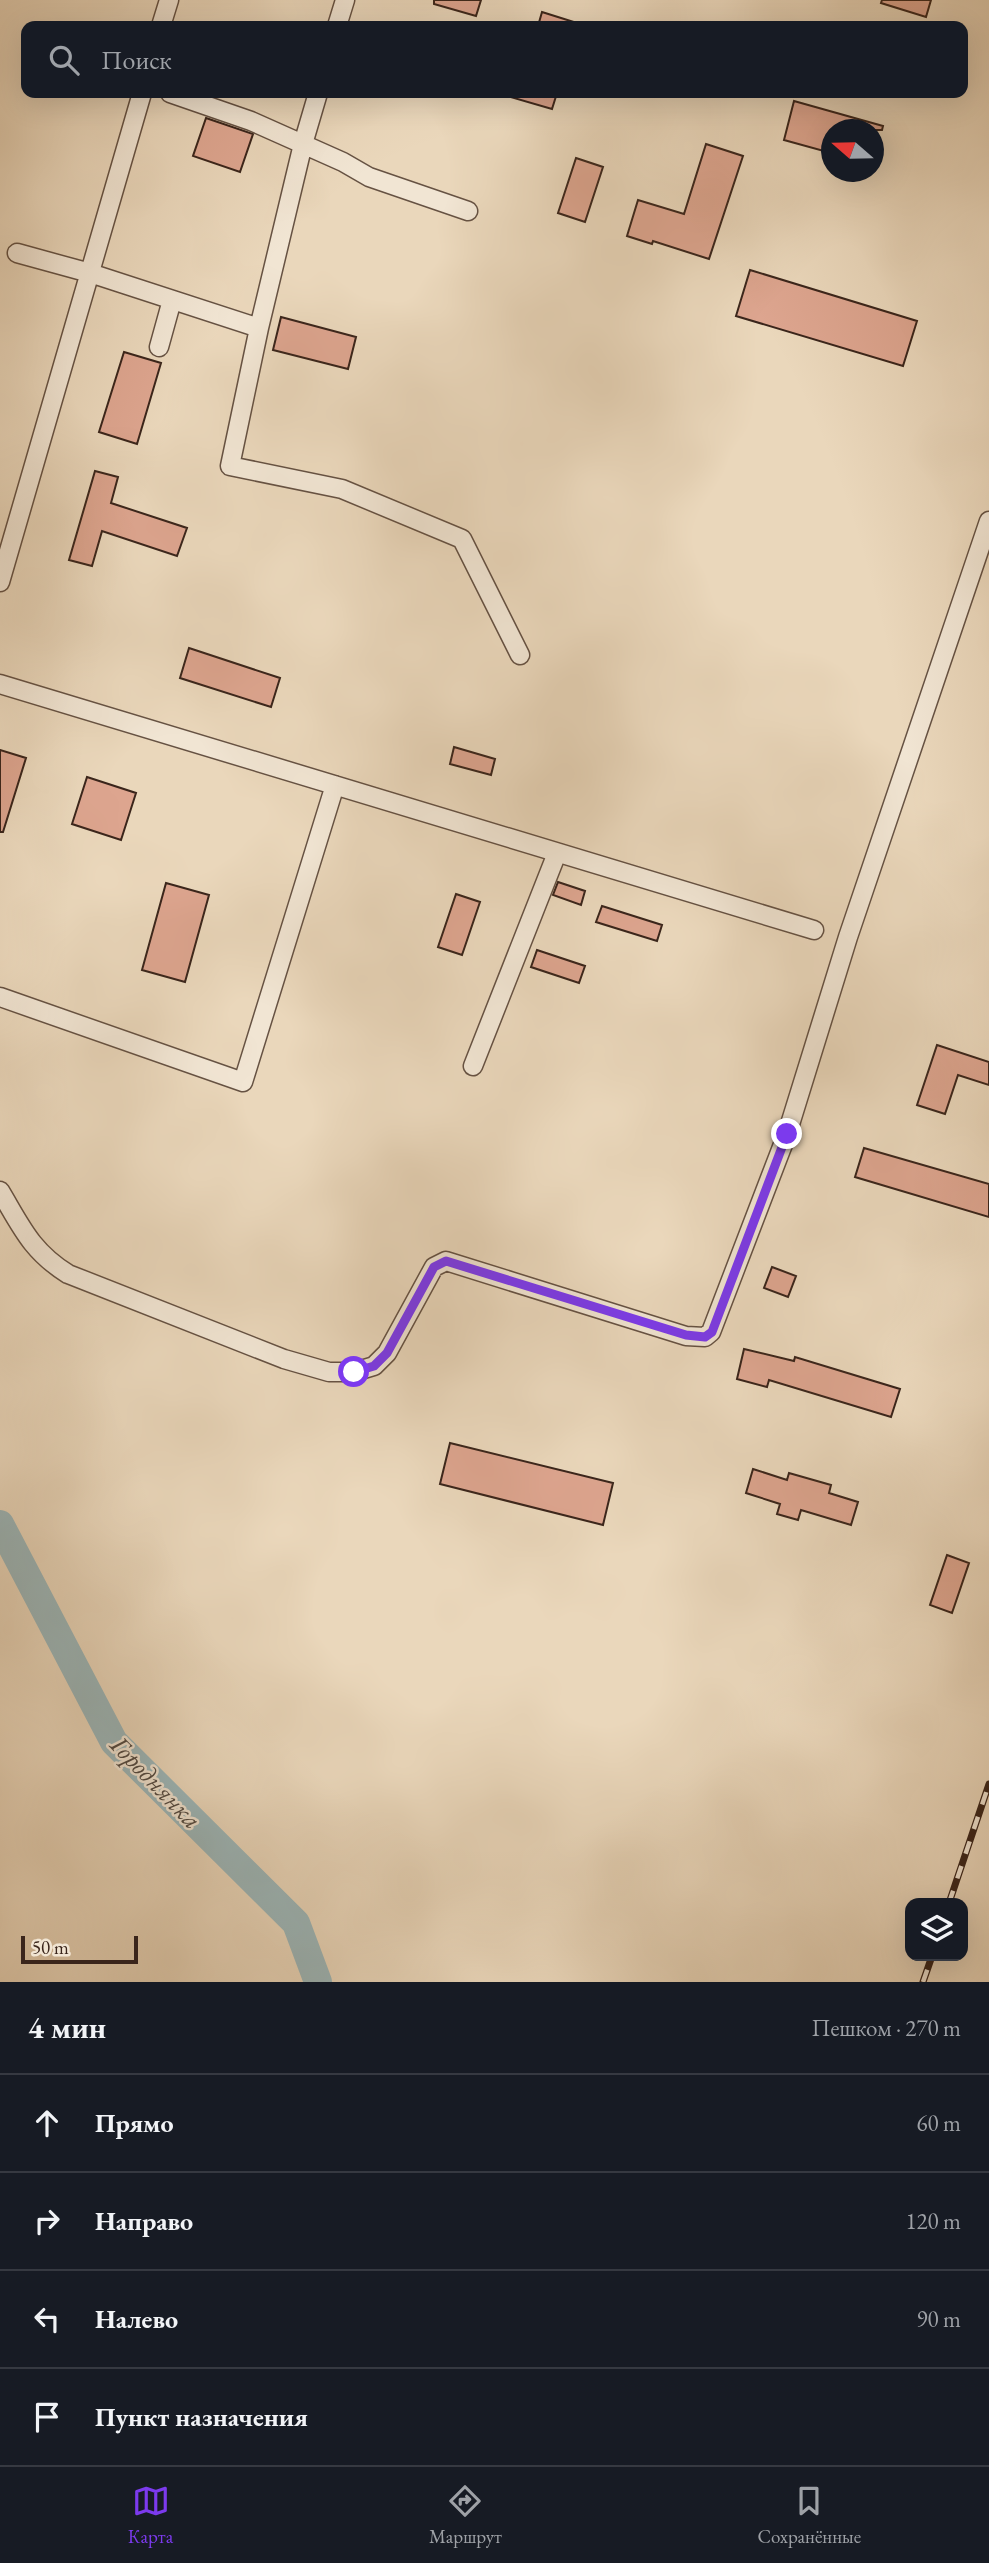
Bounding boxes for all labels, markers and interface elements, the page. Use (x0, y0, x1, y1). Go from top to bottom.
search box (21, 21, 968, 98)
icon: search (45, 41, 83, 79)
text: Поиск (101, 43, 172, 77)
north arrow (821, 119, 884, 182)
route end (771, 1118, 802, 1149)
route start (338, 1356, 369, 1387)
water label: Городнянка (102, 1727, 209, 1836)
map controls (905, 1898, 968, 1961)
button: layers (905, 1898, 968, 1961)
scale bar (21, 1933, 138, 1965)
text: 50 m (32, 1935, 69, 1960)
text: 4 мин (28, 2008, 106, 2047)
text: Пешком · 270 m (812, 2013, 961, 2043)
icon: ahead (28, 2104, 66, 2142)
text: Прямо (95, 2106, 174, 2140)
text: 60 m (916, 2108, 961, 2138)
icon: right (28, 2202, 66, 2240)
text: Направо (95, 2204, 193, 2238)
text: 120 m (905, 2206, 961, 2236)
icon: left (28, 2300, 66, 2338)
text: Налево (95, 2302, 178, 2336)
text: 90 m (916, 2304, 961, 2334)
icon: arrive (28, 2398, 66, 2436)
text: Пункт назначения (95, 2400, 308, 2434)
tab: Карта (128, 2482, 173, 2549)
tab: Маршрут (429, 2482, 502, 2549)
tab: Сохранённые (758, 2482, 861, 2549)

